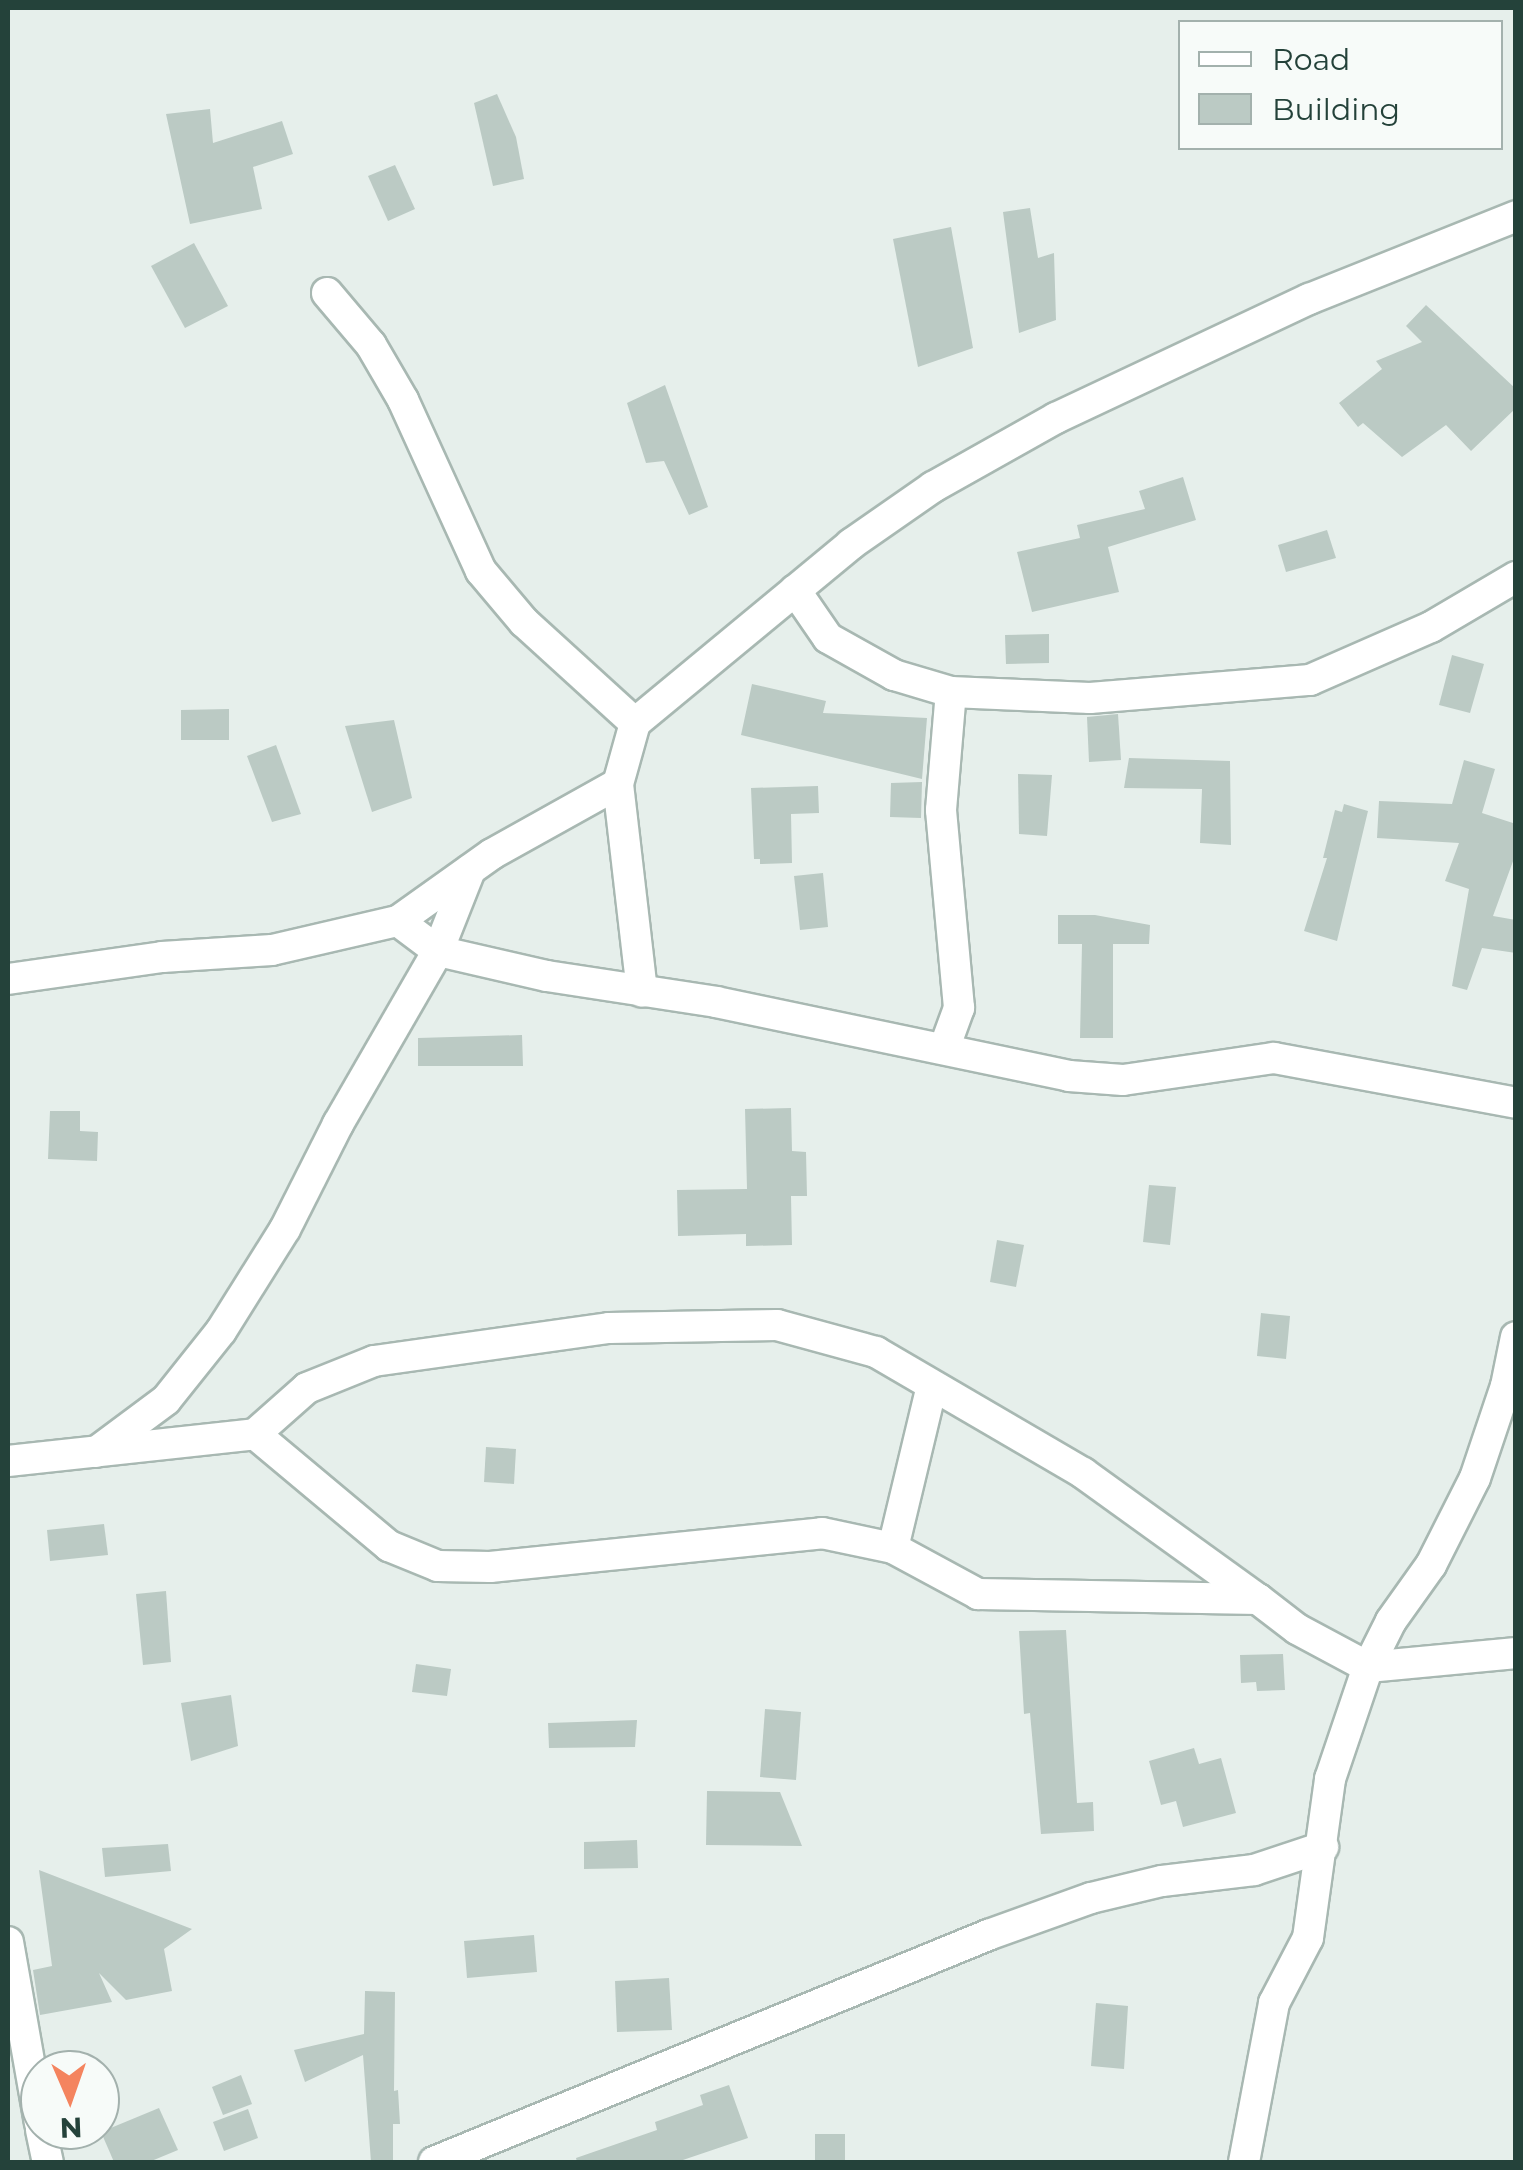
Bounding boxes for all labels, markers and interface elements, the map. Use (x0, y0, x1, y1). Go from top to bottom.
legend (1178, 20, 1503, 150)
text: Road (1272, 41, 1350, 78)
text: Building (1272, 91, 1400, 128)
north arrow (20, 2050, 120, 2150)
text: N (59, 2111, 83, 2145)

